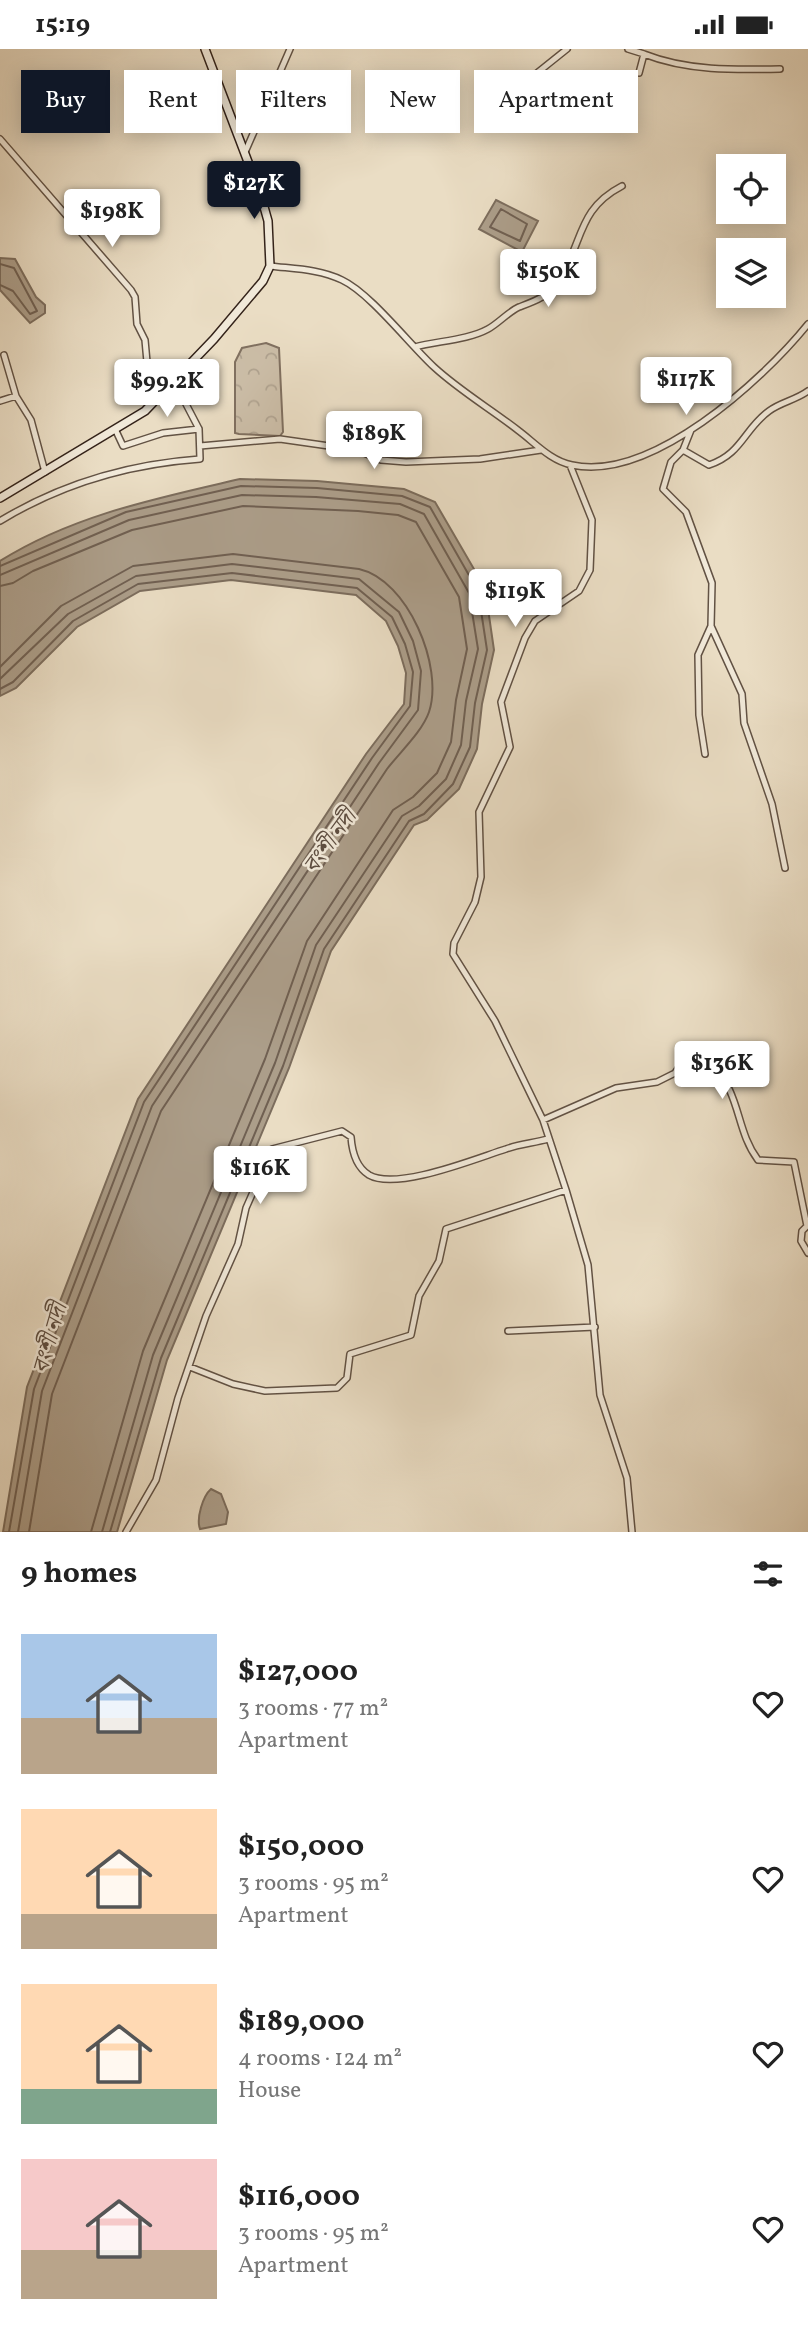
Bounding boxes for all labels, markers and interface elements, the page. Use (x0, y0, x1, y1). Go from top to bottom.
text: 15:19 (35, 7, 90, 43)
chip: Buy (21, 70, 110, 133)
chip: Rent (124, 70, 222, 133)
chip: Filters (236, 70, 351, 133)
chip: New (365, 70, 460, 133)
chip: Apartment (474, 70, 638, 133)
map controls (716, 154, 786, 308)
button: locate (716, 154, 786, 224)
pin: $127K (205, 162, 303, 221)
text: $127K (223, 168, 285, 200)
pin: $198K (63, 189, 161, 249)
text: $198K (80, 196, 144, 228)
button: layers (716, 238, 786, 308)
pin: $150K (499, 250, 597, 309)
text: $150K (516, 256, 580, 288)
pin: $117K (637, 357, 735, 417)
pin: $99.2K (110, 359, 224, 419)
text: $117K (657, 364, 715, 396)
text: $99.2K (130, 366, 204, 398)
pin: $189K (325, 411, 423, 471)
text: $189K (342, 418, 406, 450)
pin: $119K (466, 569, 564, 629)
text: $119K (485, 576, 545, 608)
water label: বংশী নদী (297, 802, 366, 881)
pin: $136K (673, 1041, 771, 1101)
text: $136K (690, 1048, 754, 1080)
pin: $116K (211, 1147, 309, 1206)
text: $116K (230, 1153, 290, 1185)
water label: বংশী নদী (26, 1297, 77, 1377)
text: 9 homes (21, 1553, 137, 1595)
icon: filters (749, 1555, 787, 1593)
text: $127,000 (238, 1651, 358, 1693)
icon: home (77, 1662, 161, 1746)
icon: heart (749, 1685, 787, 1723)
text: 3 rooms · 77 m² (238, 1693, 388, 1725)
text: Apartment (238, 1725, 349, 1757)
text: $150,000 (238, 1826, 364, 1868)
icon: home (77, 1837, 161, 1921)
icon: heart (749, 1860, 787, 1898)
text: 3 rooms · 95 m² (238, 1868, 389, 1900)
text: Apartment (238, 1900, 349, 1932)
text: $189,000 (238, 2001, 364, 2043)
icon: home (77, 2012, 161, 2096)
icon: heart (749, 2035, 787, 2073)
text: 4 rooms · 124 m² (238, 2043, 402, 2075)
text: House (238, 2075, 301, 2107)
text: $116,000 (238, 2176, 360, 2218)
icon: home (77, 2187, 161, 2271)
icon: heart (749, 2210, 787, 2248)
text: 3 rooms · 95 m² (238, 2218, 389, 2250)
text: Apartment (238, 2250, 349, 2282)

